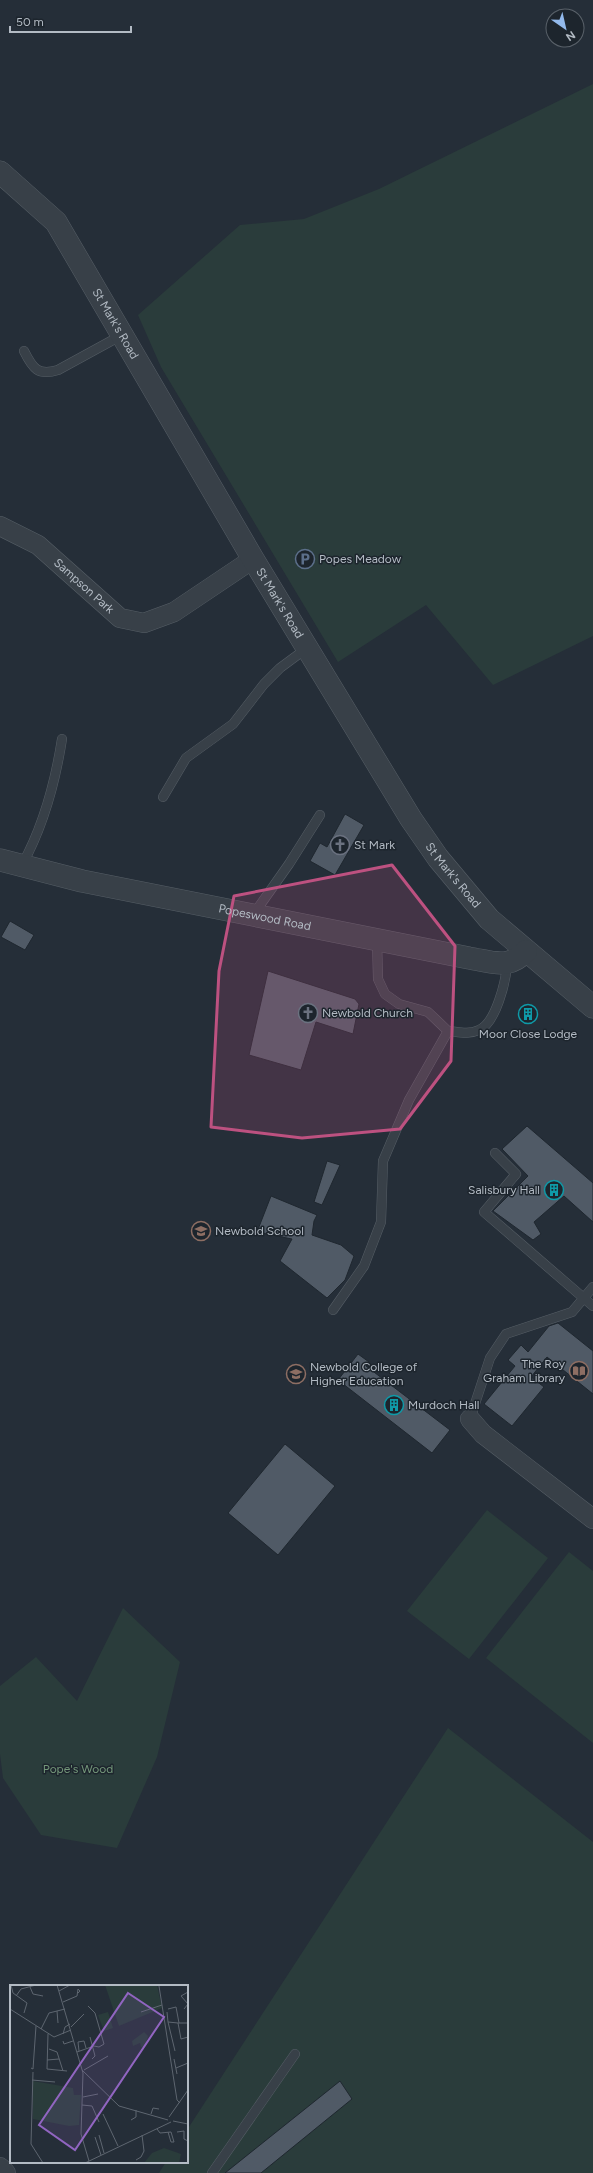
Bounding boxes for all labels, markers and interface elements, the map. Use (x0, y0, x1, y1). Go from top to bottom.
scale bar (10, 8, 131, 34)
north arrow (545, 8, 585, 48)
text: 50 m (16, 15, 44, 29)
text: N (563, 28, 577, 44)
street label: St Mark's Road (89, 286, 142, 362)
parking icon: Popes Meadow (294, 548, 316, 570)
place label: Popes Meadow (319, 552, 402, 566)
street label: Sampson Park (51, 555, 117, 616)
street label: St Mark's Road (253, 565, 306, 641)
church icon: St Mark (329, 834, 351, 856)
place label: St Mark (354, 838, 395, 852)
street label: St Mark's Road (423, 840, 484, 911)
street label: Popeswood Road (217, 901, 312, 933)
church icon: Newbold Church (297, 1002, 319, 1024)
building icon: Moor Close Lodge (517, 1003, 539, 1025)
place label: Newbold Church (322, 1006, 413, 1020)
place label: Moor Close Lodge (479, 1027, 578, 1041)
building icon: Salisbury Hall (543, 1179, 565, 1201)
place label: Salisbury Hall (468, 1183, 540, 1197)
school or university icon: Newbold School (190, 1220, 212, 1242)
place label: Newbold School (215, 1224, 304, 1238)
place label: The Roy Graham Library (483, 1357, 566, 1385)
place label: Newbold College of Higher Education (310, 1360, 418, 1388)
library icon: The Roy Graham Library (568, 1360, 590, 1382)
school or university icon: Newbold College of Higher Education (285, 1363, 307, 1385)
building icon: Murdoch Hall (383, 1394, 405, 1416)
place label: Murdoch Hall (408, 1398, 479, 1412)
park label: Pope's Wood (43, 1762, 113, 1776)
inset map (10, 1985, 188, 2163)

